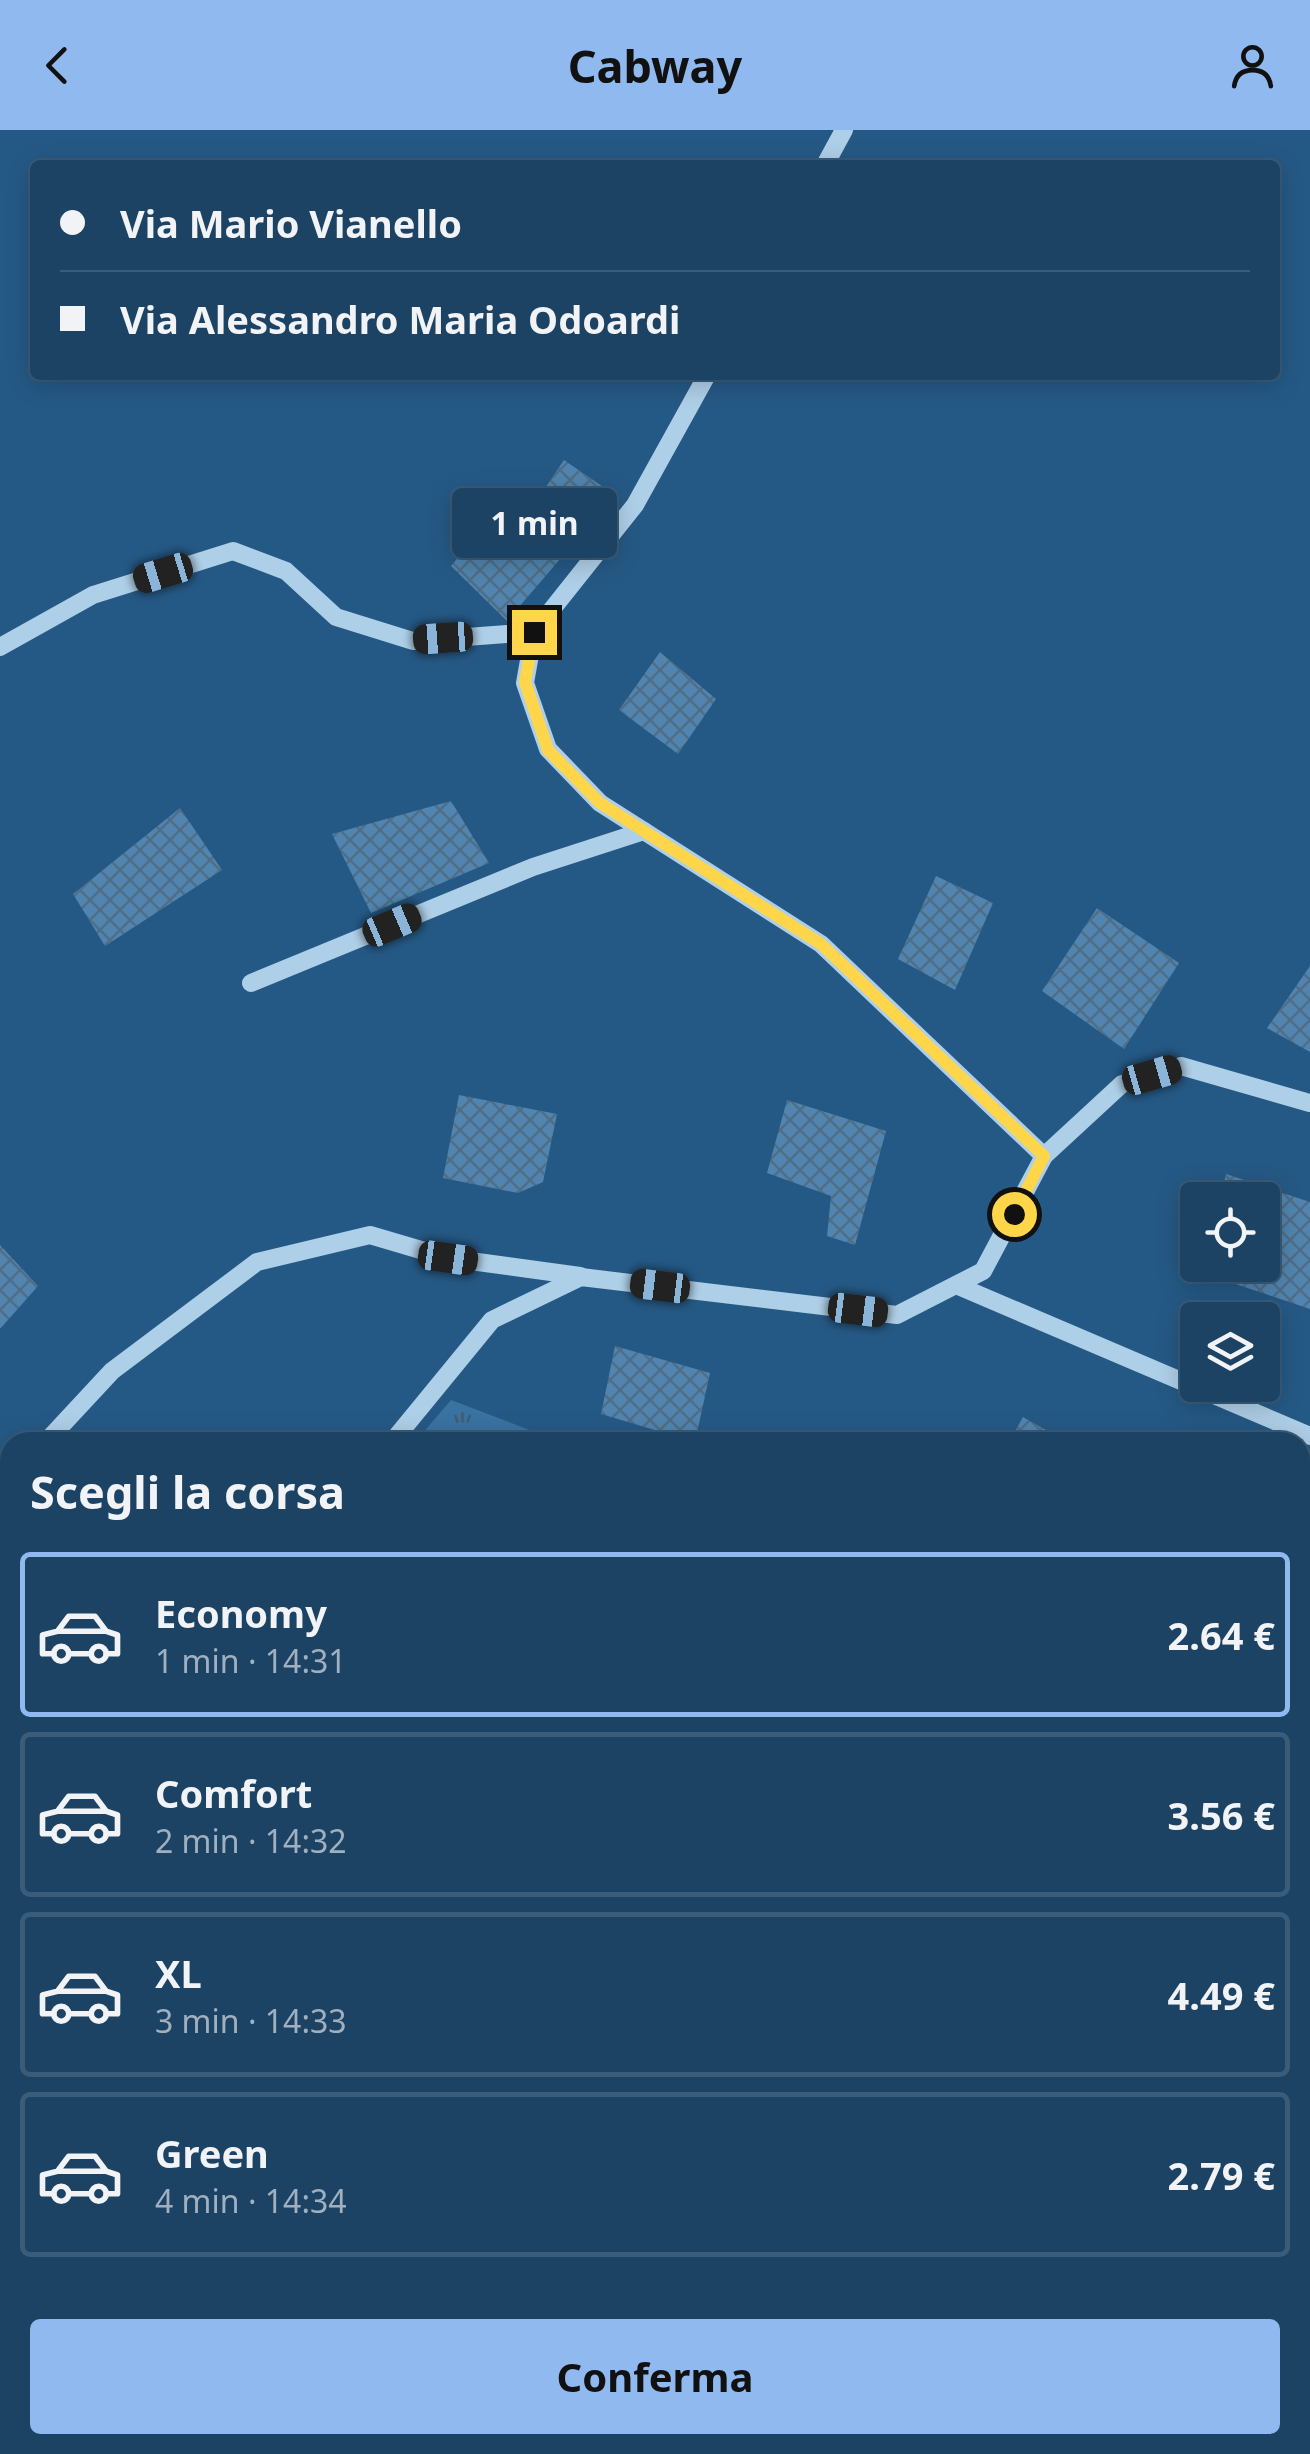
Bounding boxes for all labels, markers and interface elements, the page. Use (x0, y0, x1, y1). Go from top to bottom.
text: Cabway (568, 35, 742, 96)
icon: back (30, 38, 85, 93)
icon: person (1225, 38, 1280, 93)
text: Via Mario Vianello (120, 197, 462, 249)
text: Via Alessandro Maria Odoardi (120, 293, 680, 345)
callout: 1 min (452, 487, 616, 557)
text: 1 min (490, 501, 579, 544)
car (130, 550, 196, 596)
route end (512, 610, 557, 655)
car (412, 621, 474, 655)
car (359, 899, 425, 951)
car (1119, 1052, 1185, 1098)
map controls (1180, 1182, 1280, 1402)
button: locate (1180, 1182, 1280, 1282)
route start (992, 1192, 1037, 1237)
car (416, 1239, 480, 1277)
car (628, 1267, 692, 1305)
car (826, 1291, 890, 1329)
button: layers (1180, 1302, 1280, 1402)
text: Scegli la corsa (30, 1461, 345, 1522)
text: Economy (155, 1587, 327, 1639)
icon: car (35, 1590, 125, 1680)
text: 2.64 € (1167, 1609, 1275, 1661)
text: 1 min · 14:31 (155, 1639, 347, 1682)
text: Comfort (155, 1767, 312, 1819)
icon: car (35, 1770, 125, 1860)
text: 3.56 € (1167, 1789, 1275, 1841)
text: 2 min · 14:32 (155, 1819, 347, 1862)
text: XL (155, 1947, 202, 1999)
icon: car (35, 1950, 125, 2040)
text: 4.49 € (1167, 1969, 1275, 2021)
text: 3 min · 14:33 (155, 1999, 347, 2042)
text: Green (155, 2127, 269, 2179)
icon: car (35, 2130, 125, 2220)
text: 2.79 € (1167, 2149, 1275, 2201)
text: 4 min · 14:34 (155, 2179, 347, 2222)
button: Conferma (30, 2319, 1280, 2434)

